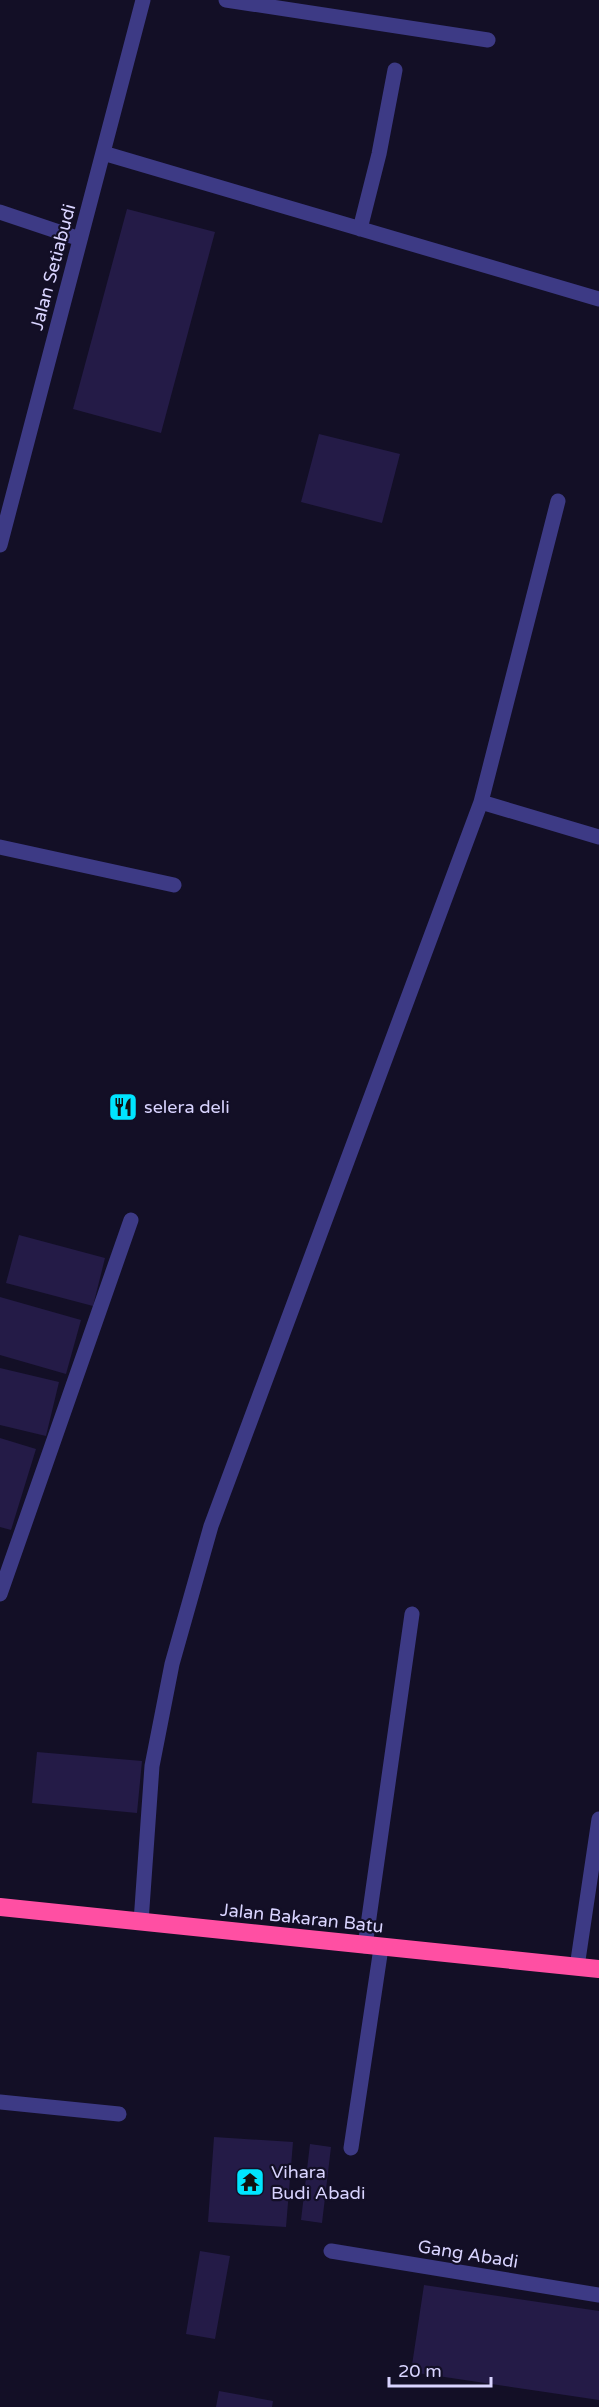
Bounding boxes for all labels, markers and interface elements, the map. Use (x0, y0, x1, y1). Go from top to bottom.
street label: Jalan Setiabudi (26, 202, 80, 332)
restaurant icon: selera deli (107, 1091, 139, 1123)
place label: selera deli (144, 1096, 230, 1118)
street label: Jalan Bakaran Batu (219, 1898, 385, 1938)
place label: Vihara Budi Abadi (271, 2161, 365, 2204)
temple icon: Vihara Budi Abadi (234, 2166, 266, 2198)
street label: Gang Abadi (416, 2235, 520, 2273)
scale bar (389, 2350, 491, 2388)
text: 20 m (398, 2360, 442, 2382)

